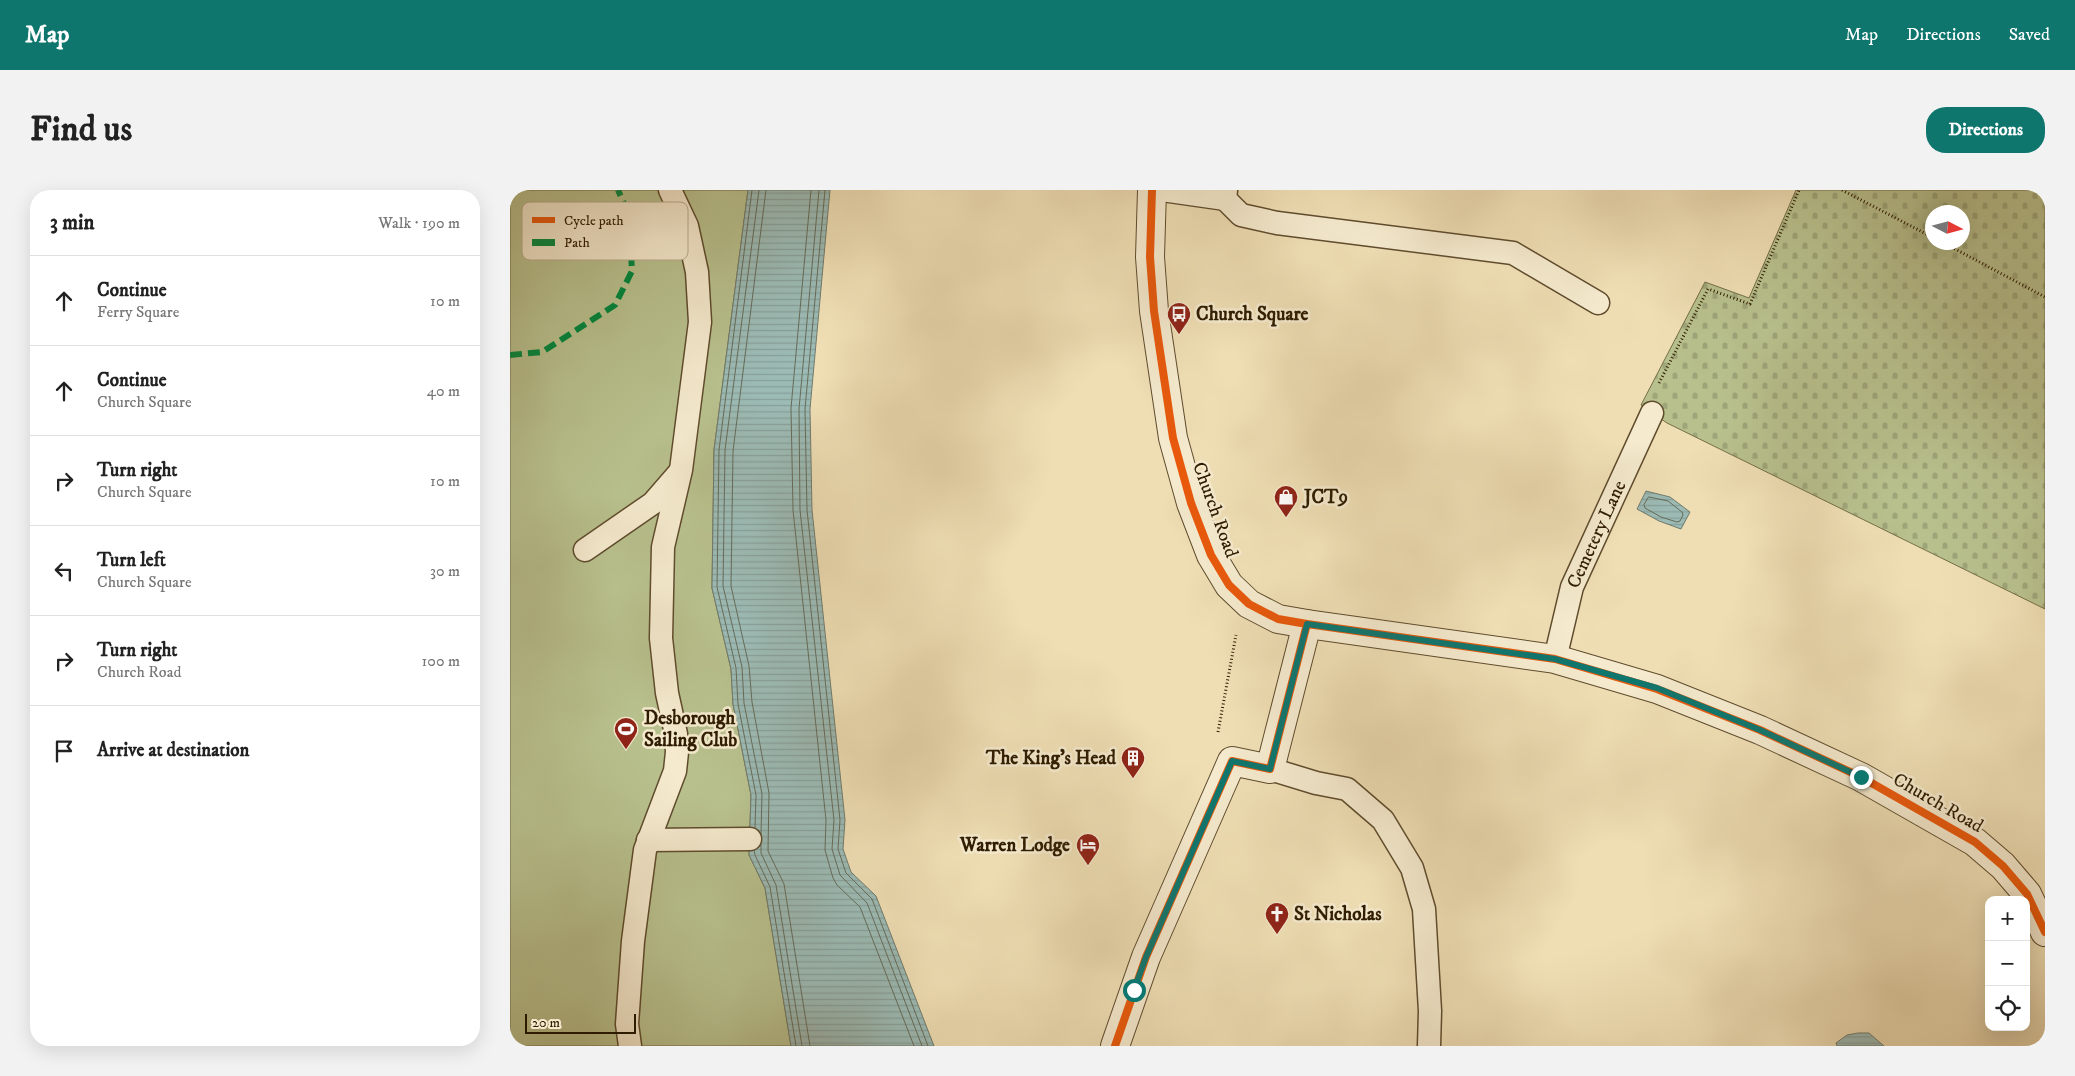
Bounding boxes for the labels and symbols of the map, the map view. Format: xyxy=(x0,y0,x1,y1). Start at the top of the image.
legend xyxy=(522,202,688,260)
north arrow xyxy=(1925,205,1970,250)
text: Cycle path xyxy=(564,212,624,230)
text: Path xyxy=(564,234,591,252)
bus stop icon: Church Square xyxy=(1166,301,1192,335)
place label: Church Square xyxy=(1196,303,1309,327)
street label: Church Road xyxy=(1187,459,1243,562)
street label: Cemetery Lane xyxy=(1561,477,1631,592)
shop icon: JCT9 xyxy=(1273,484,1299,518)
place label: JCT9 xyxy=(1302,486,1348,509)
place label: Desborough Sailing Club xyxy=(644,707,737,752)
sports icon: Desborough Sailing Club xyxy=(613,716,639,750)
building icon: The King's Head xyxy=(1120,745,1146,779)
place label: The King's Head xyxy=(985,747,1117,770)
route end xyxy=(1850,766,1873,789)
street label: Church Road xyxy=(1889,768,1988,838)
hotel icon: Warren Lodge xyxy=(1075,832,1101,866)
place label: Warren Lodge xyxy=(959,834,1070,857)
church icon: St Nicholas xyxy=(1264,901,1290,935)
place label: St Nicholas xyxy=(1294,903,1382,926)
route start xyxy=(1123,979,1146,1002)
scale bar xyxy=(525,1011,636,1034)

